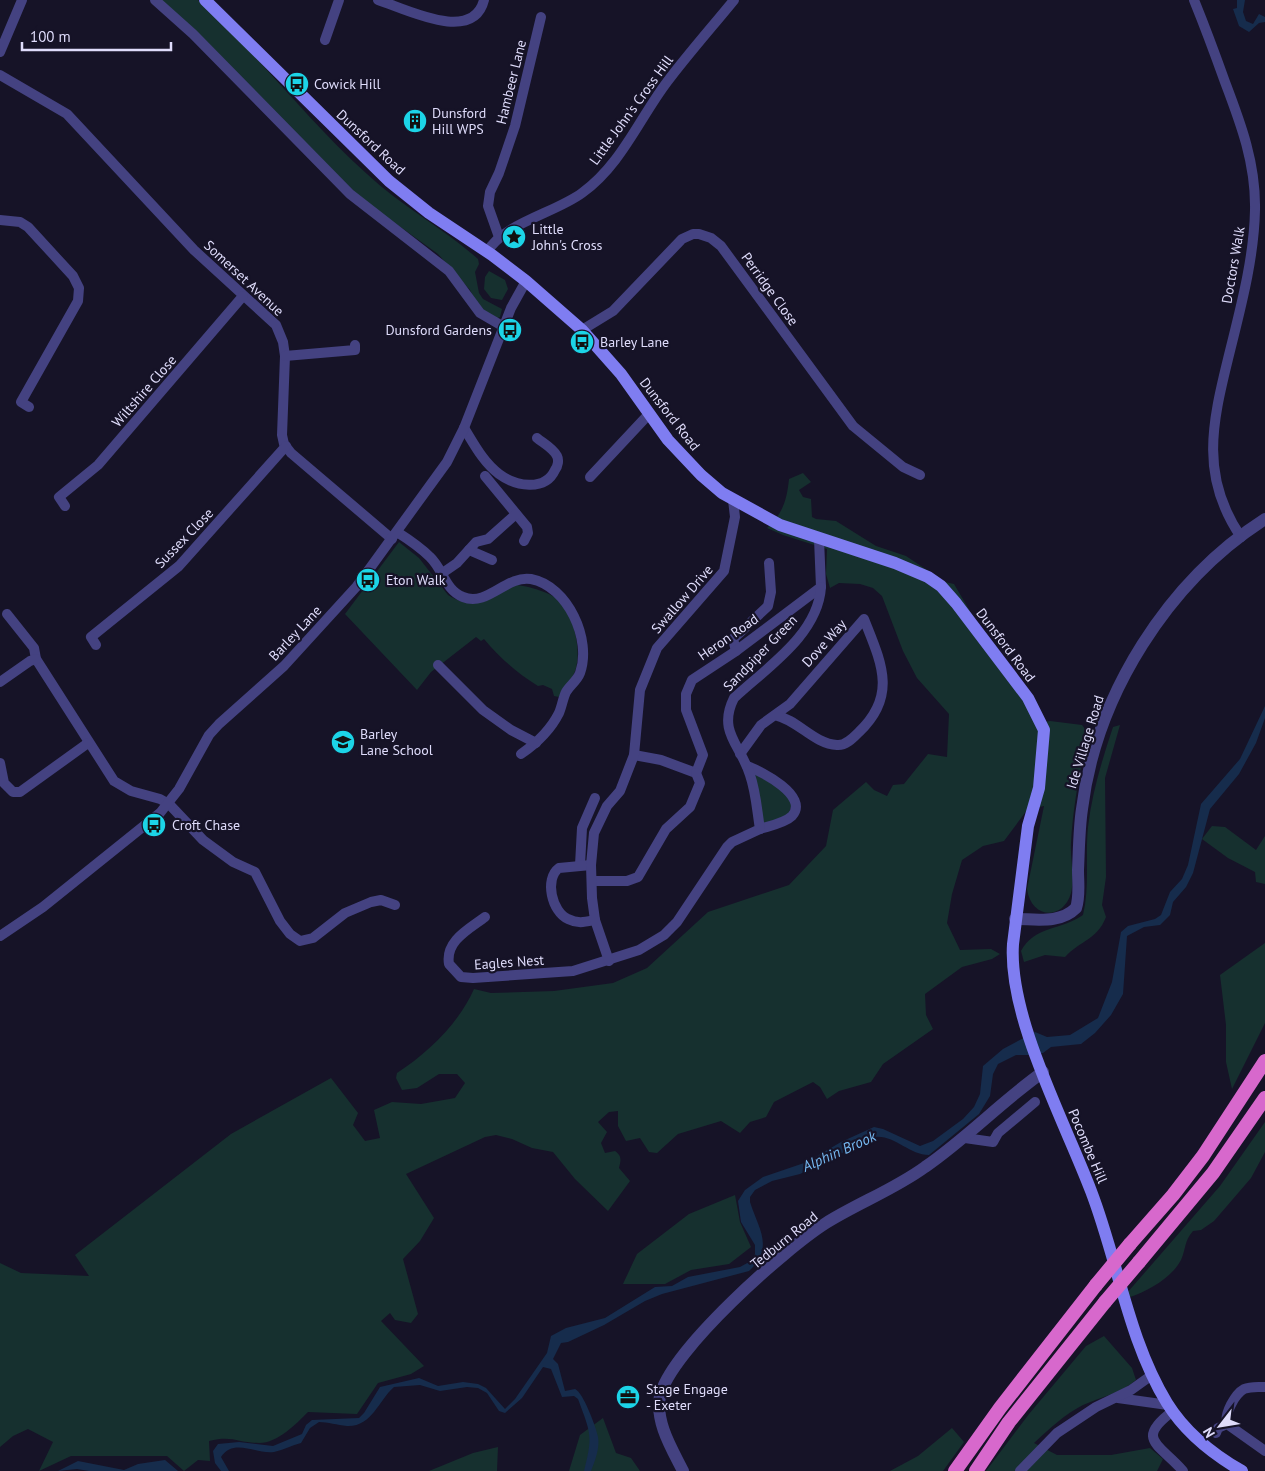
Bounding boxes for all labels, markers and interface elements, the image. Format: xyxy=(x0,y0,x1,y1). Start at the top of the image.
scale bar xyxy=(22,20,171,52)
text: 100 m xyxy=(30,27,71,46)
street label: Hambeer Lane xyxy=(492,38,530,126)
street label: Little John's Cross Hill xyxy=(585,52,677,168)
bus stop icon: Cowick Hill xyxy=(284,71,310,97)
place label: Cowick Hill xyxy=(314,75,381,93)
place label: Dunsford Hill WPS xyxy=(432,104,486,138)
street label: Dunsford Road xyxy=(333,105,409,179)
building icon: Dunsford Hill WPS xyxy=(402,108,428,134)
place label: Little John's Cross xyxy=(531,220,603,254)
place icon: Little John's Cross xyxy=(501,224,527,250)
street label: Doctors Walk xyxy=(1217,225,1249,305)
street label: Somerset Avenue xyxy=(200,236,288,320)
street label: Perridge Close xyxy=(737,249,803,329)
bus stop icon: Dunsford Gardens xyxy=(497,317,523,343)
place label: Dunsford Gardens xyxy=(385,321,492,339)
bus stop icon: Barley Lane xyxy=(569,329,595,355)
place label: Barley Lane xyxy=(600,333,669,351)
street label: Wiltshire Close xyxy=(108,351,180,431)
street label: Dunsford Road xyxy=(636,374,704,454)
street label: Sussex Close xyxy=(151,504,217,572)
street label: Swallow Drive xyxy=(647,561,717,637)
bus stop icon: Eton Walk xyxy=(355,567,381,593)
place label: Eton Walk xyxy=(386,571,446,589)
street label: Barley Lane xyxy=(265,602,325,664)
street label: Dunsford Road xyxy=(972,605,1040,685)
street label: Heron Road xyxy=(694,610,762,664)
street label: Sandpiper Green xyxy=(719,611,801,695)
street label: Dove Way xyxy=(798,615,850,671)
street label: Ide Village Road xyxy=(1062,693,1108,791)
place label: Barley Lane School xyxy=(360,725,433,759)
school or university icon: Barley Lane School xyxy=(330,729,356,755)
bus stop icon: Croft Chase xyxy=(141,812,167,838)
place label: Croft Chase xyxy=(172,816,240,834)
street label: Eagles Nest xyxy=(473,951,545,973)
street label: Pocombe Hill xyxy=(1064,1106,1112,1186)
water label: Alphin Brook xyxy=(798,1126,880,1176)
street label: Tedburn Road xyxy=(747,1207,821,1273)
place label: Stage Engage - Exeter xyxy=(646,1380,728,1414)
office icon: Stage Engage - Exeter xyxy=(615,1384,641,1410)
north arrow xyxy=(1195,1401,1245,1451)
text: N xyxy=(1199,1424,1219,1441)

